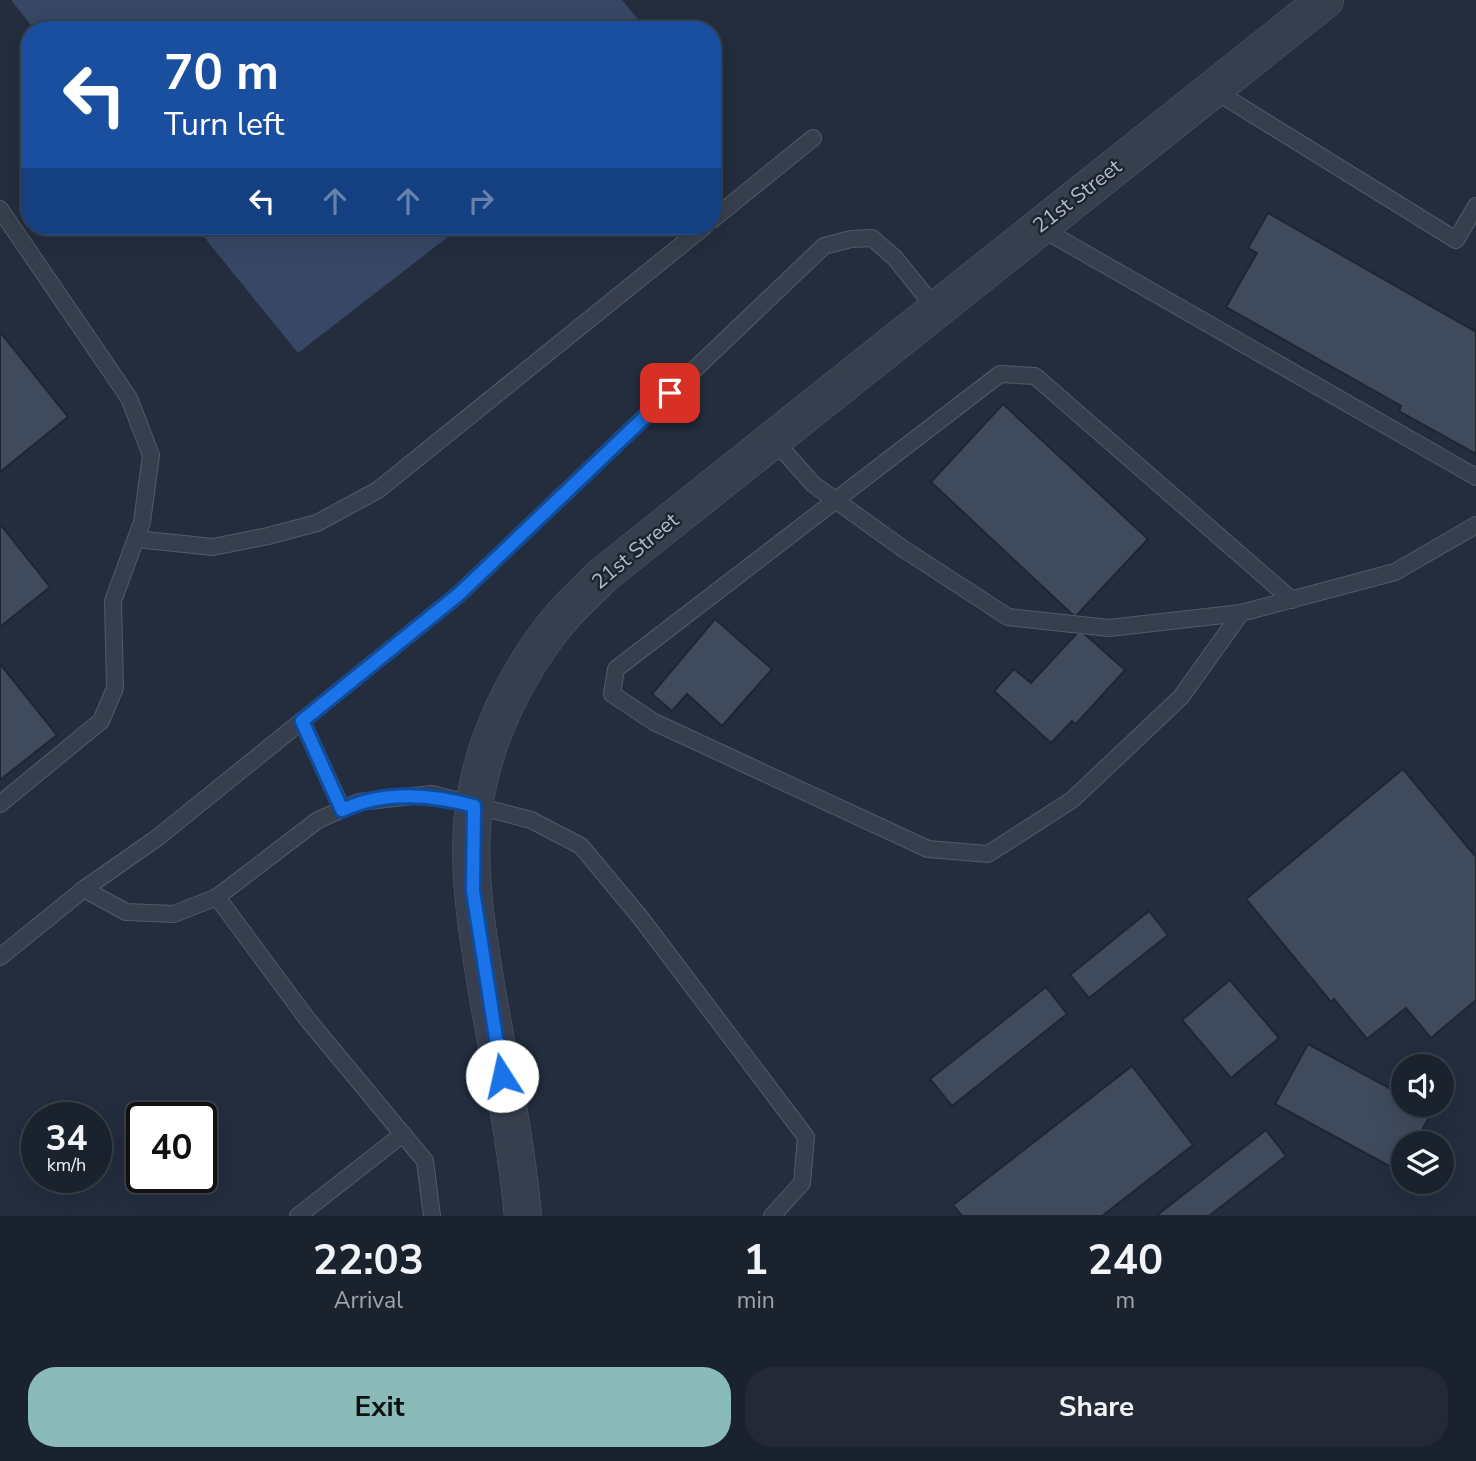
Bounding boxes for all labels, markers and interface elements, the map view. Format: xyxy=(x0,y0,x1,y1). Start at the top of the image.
text: 70 m xyxy=(164,39,279,106)
icon: left xyxy=(49,49,140,140)
text: Turn left xyxy=(164,103,284,146)
street label: 21st Street xyxy=(1027,152,1128,239)
icon: left xyxy=(243,182,281,220)
icon: ahead xyxy=(316,182,354,220)
icon: ahead xyxy=(389,182,427,220)
icon: right xyxy=(462,182,500,220)
pin xyxy=(640,363,700,423)
icon: arrive xyxy=(651,374,689,412)
street label: 21st Street xyxy=(586,506,685,596)
position arrow xyxy=(465,1039,539,1113)
map controls xyxy=(1391,1054,1454,1194)
button: sound xyxy=(1391,1054,1454,1117)
speed limit sign: 40 xyxy=(126,1102,217,1193)
text: 34 xyxy=(45,1115,88,1162)
button: layers xyxy=(1391,1131,1454,1194)
text: km/h xyxy=(47,1153,86,1177)
text: 22:03 xyxy=(313,1232,424,1289)
text: 1 xyxy=(743,1232,768,1289)
text: 240 xyxy=(1088,1232,1163,1289)
text: Arrival xyxy=(334,1285,403,1316)
text: min xyxy=(737,1285,775,1316)
text: m xyxy=(1116,1285,1135,1316)
button: Exit xyxy=(28,1367,731,1447)
button: Share xyxy=(745,1367,1448,1447)

